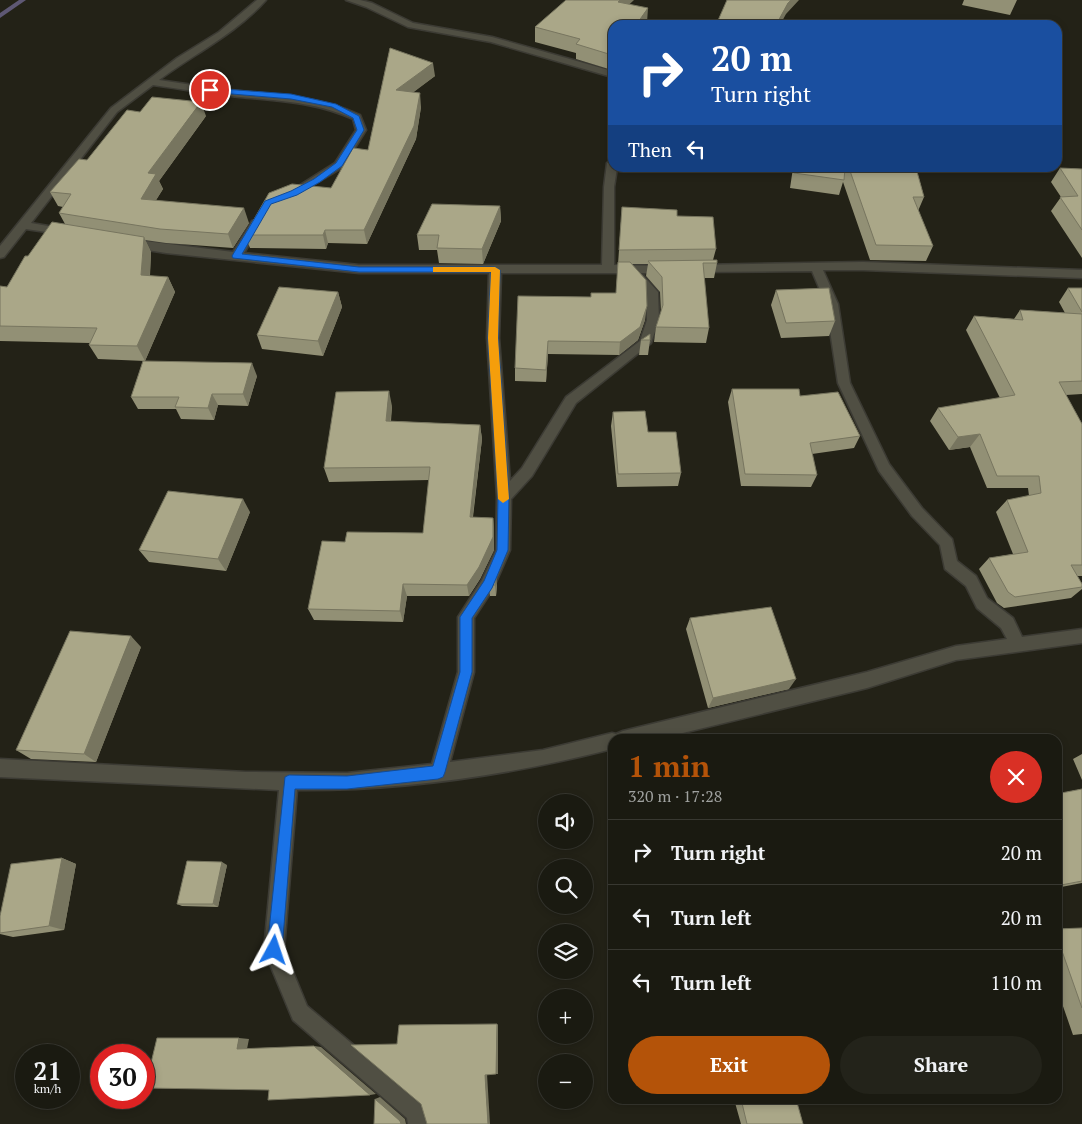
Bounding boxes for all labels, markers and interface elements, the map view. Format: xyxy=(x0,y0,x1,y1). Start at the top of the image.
text: 20 m xyxy=(711,35,792,81)
icon: right xyxy=(628,40,693,105)
pin xyxy=(189,69,231,111)
icon: arrive xyxy=(196,76,224,104)
text: Turn right xyxy=(711,79,811,108)
icon: left xyxy=(682,135,710,163)
text: Then xyxy=(628,137,672,162)
text: 1 min xyxy=(628,746,710,786)
button: close xyxy=(990,751,1042,803)
text: 320 m · 17:28 xyxy=(628,785,722,807)
map controls xyxy=(538,794,593,1109)
button: sound xyxy=(538,794,593,849)
icon: right xyxy=(628,838,656,866)
text: Turn right xyxy=(671,840,765,865)
text: 20 m xyxy=(1001,840,1042,865)
button: search xyxy=(538,859,593,914)
icon: left xyxy=(628,903,656,931)
text: Turn left xyxy=(671,905,752,930)
text: 20 m xyxy=(1001,905,1042,930)
position arrow xyxy=(247,923,299,975)
button: layers xyxy=(538,924,593,979)
icon: left xyxy=(628,968,656,996)
text: Turn left xyxy=(671,970,752,995)
text: 110 m xyxy=(991,970,1042,995)
button: + xyxy=(538,989,593,1044)
button: Exit xyxy=(628,1036,830,1094)
button: Share xyxy=(840,1036,1042,1094)
speed limit sign: 30 xyxy=(90,1044,155,1109)
text: 21 xyxy=(33,1054,62,1087)
button: − xyxy=(538,1054,593,1109)
text: km/h xyxy=(34,1081,61,1096)

